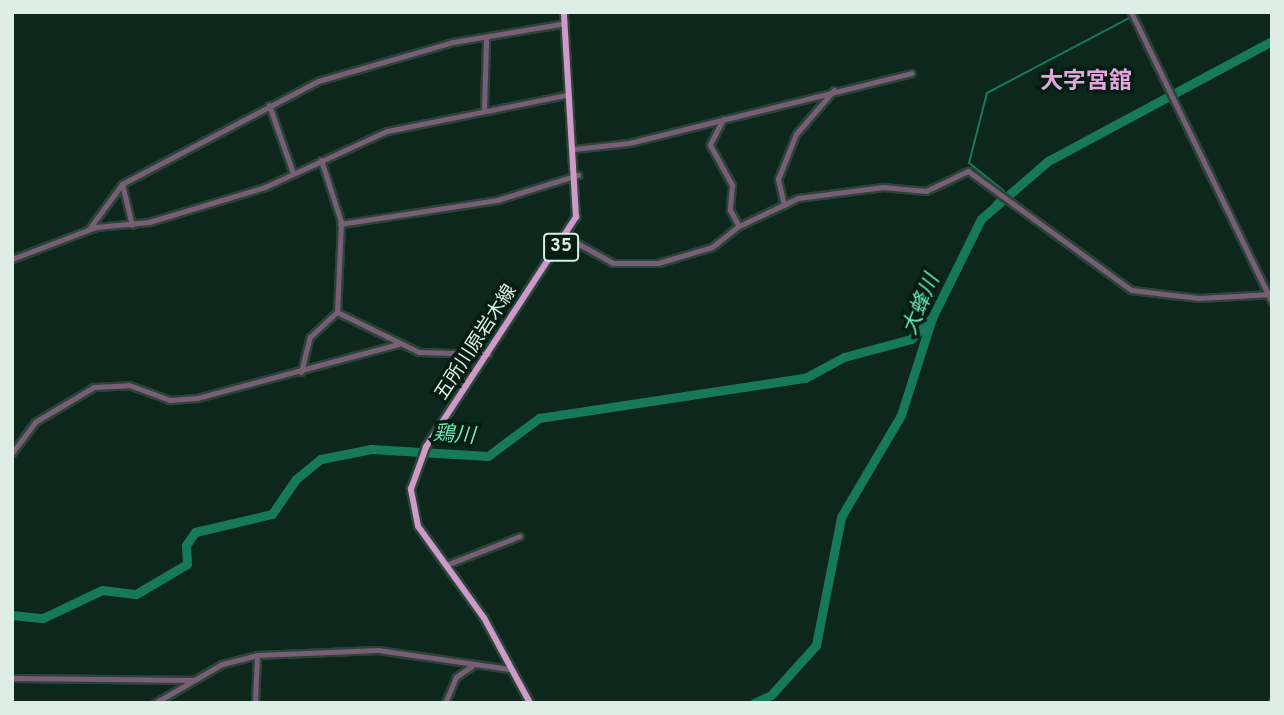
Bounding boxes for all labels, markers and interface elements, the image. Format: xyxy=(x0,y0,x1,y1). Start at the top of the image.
district label: 大字宮舘 xyxy=(1040,69,1132,97)
road number: 35 xyxy=(542,232,580,262)
water label: 大蜂川 xyxy=(898,271,946,339)
street label: 五所川原岩木線 xyxy=(431,281,523,405)
water label: 鶏川 xyxy=(432,422,476,450)

